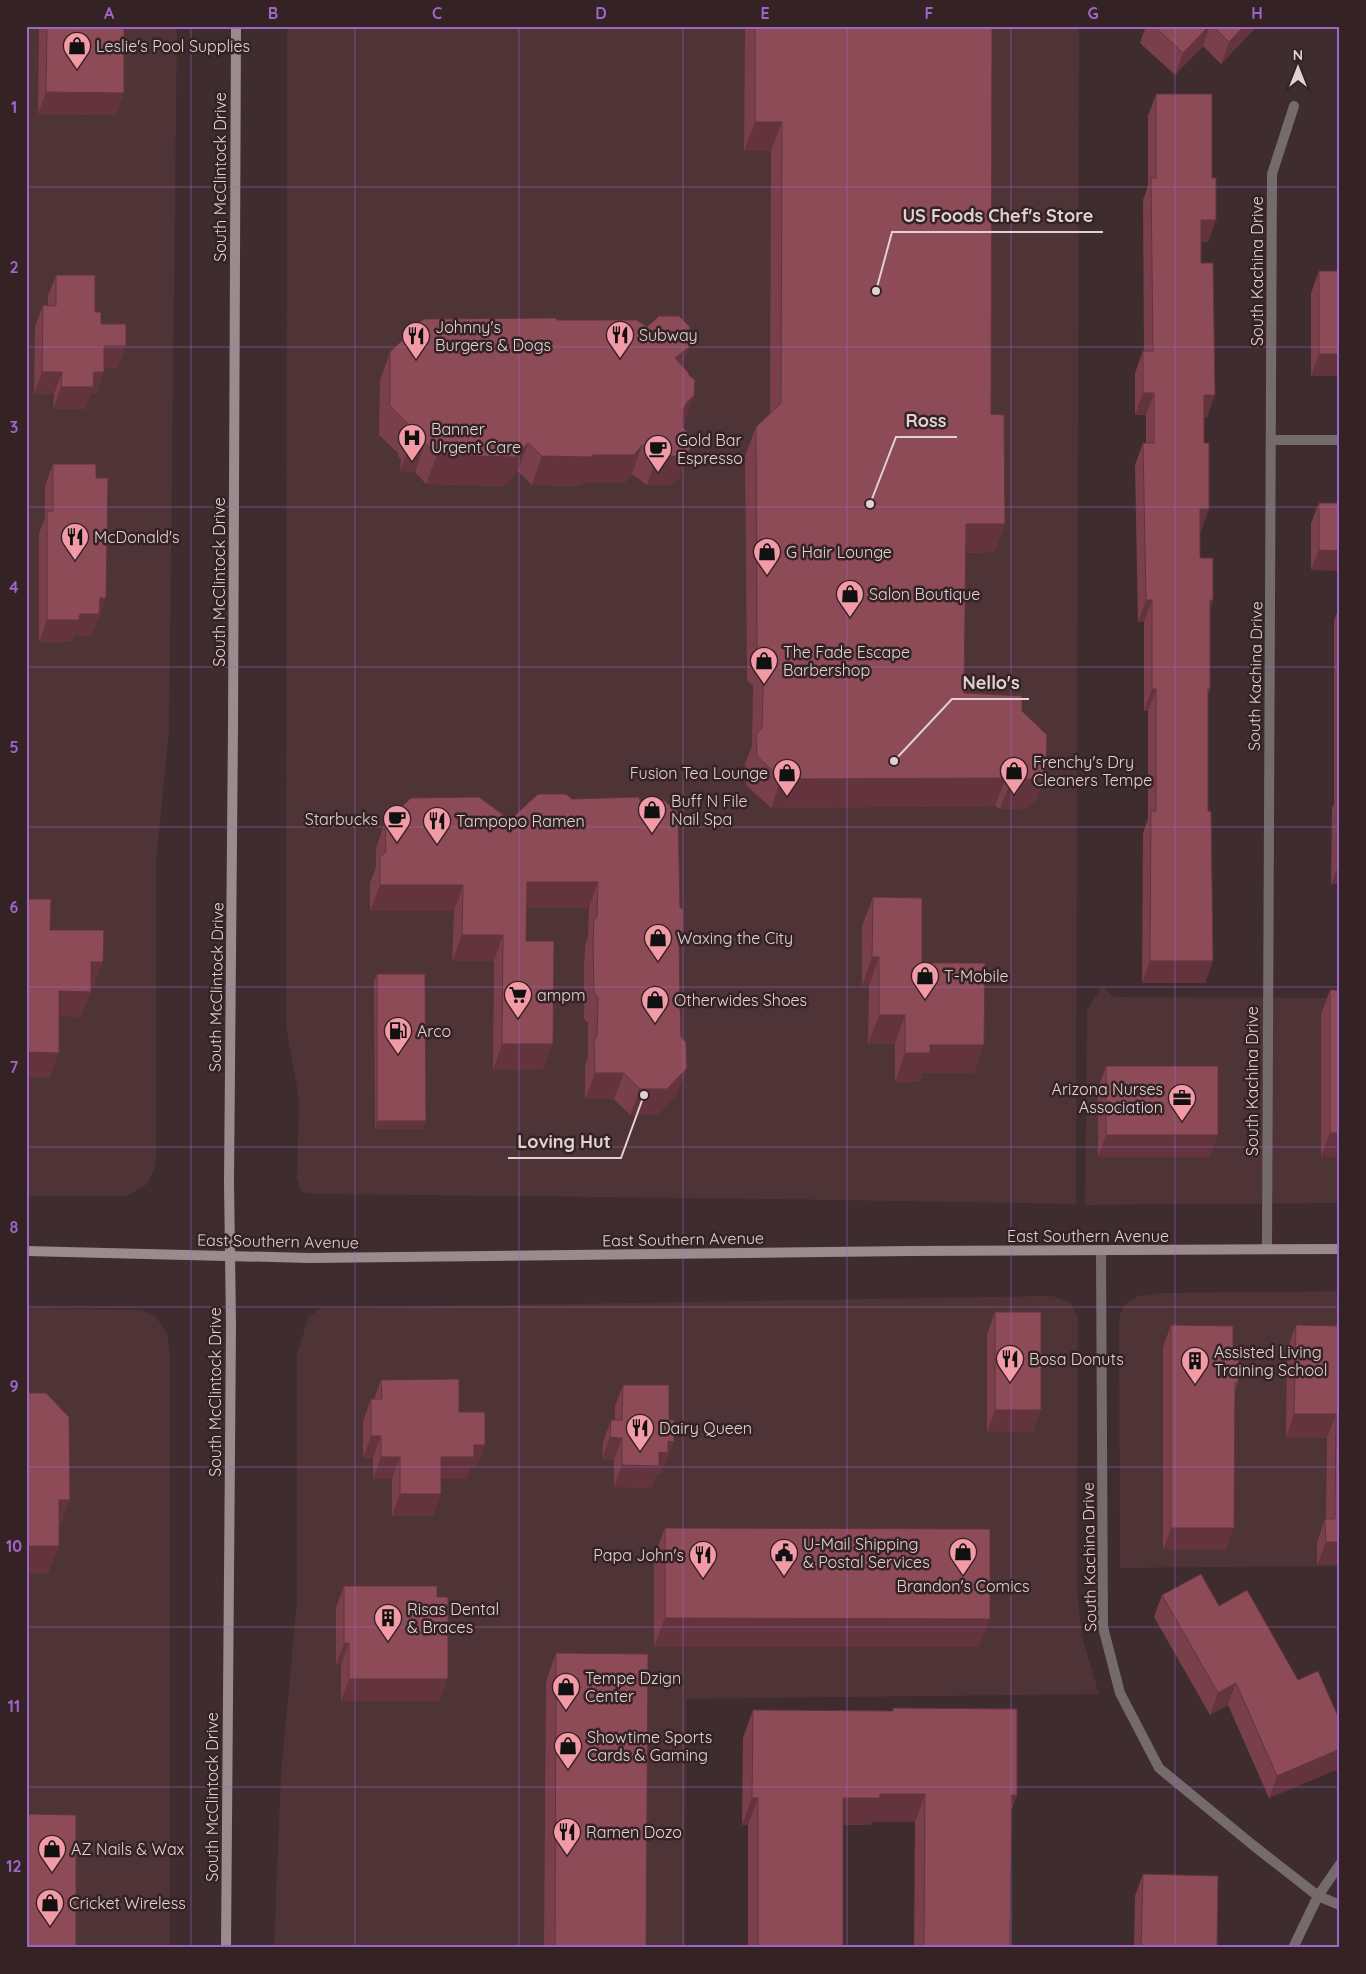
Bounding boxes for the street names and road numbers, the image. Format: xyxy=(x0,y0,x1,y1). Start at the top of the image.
street label: South McClintock Drive xyxy=(210,92,230,262)
street label: South Kachina Drive xyxy=(1247,196,1267,346)
street label: South McClintock Drive xyxy=(209,497,229,667)
street label: South Kachina Drive xyxy=(1244,601,1266,751)
street label: South McClintock Drive xyxy=(205,902,227,1072)
street label: South Kachina Drive xyxy=(1242,1006,1262,1156)
street label: East Southern Avenue xyxy=(1007,1226,1169,1246)
street label: East Southern Avenue xyxy=(602,1228,764,1250)
street label: East Southern Avenue xyxy=(197,1230,359,1252)
street label: South McClintock Drive xyxy=(205,1307,225,1477)
street label: South Kachina Drive xyxy=(1078,1482,1100,1632)
street label: South McClintock Drive xyxy=(202,1712,222,1882)

